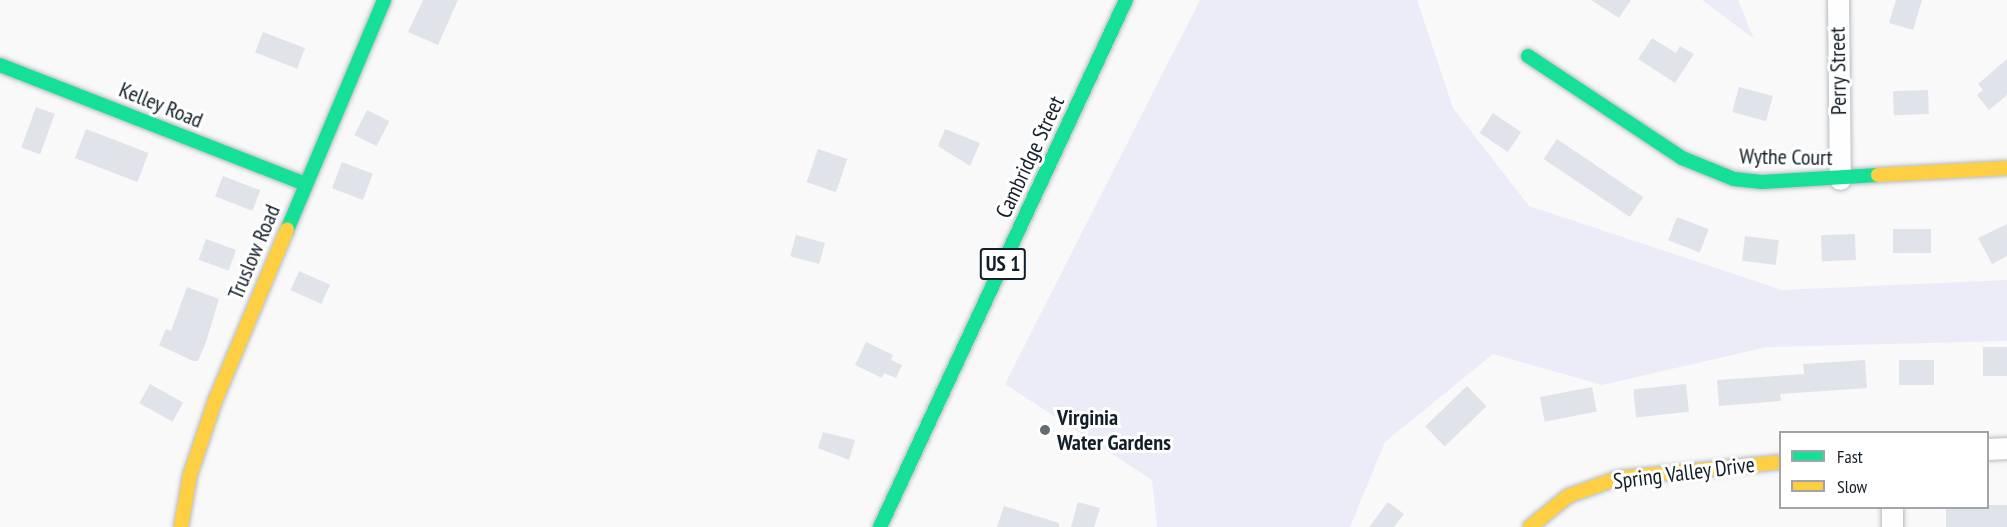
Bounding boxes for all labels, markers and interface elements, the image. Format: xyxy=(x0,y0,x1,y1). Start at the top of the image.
street label: Perry Street xyxy=(1824,26,1852,116)
street label: Kelley Road xyxy=(115,76,207,134)
street label: Cambridge Street xyxy=(990,92,1070,222)
street label: Wythe Court xyxy=(1739,143,1833,171)
street label: Truslow Road xyxy=(222,201,286,303)
road number: US 1 xyxy=(979,246,1027,282)
place label: Virginia Water Gardens xyxy=(1057,404,1171,456)
marker: Virginia Water Gardens xyxy=(1038,423,1052,437)
legend xyxy=(1779,431,1989,509)
text: Fast xyxy=(1837,445,1863,468)
street label: Spring Valley Drive xyxy=(1611,451,1757,495)
text: Slow xyxy=(1837,475,1867,498)

